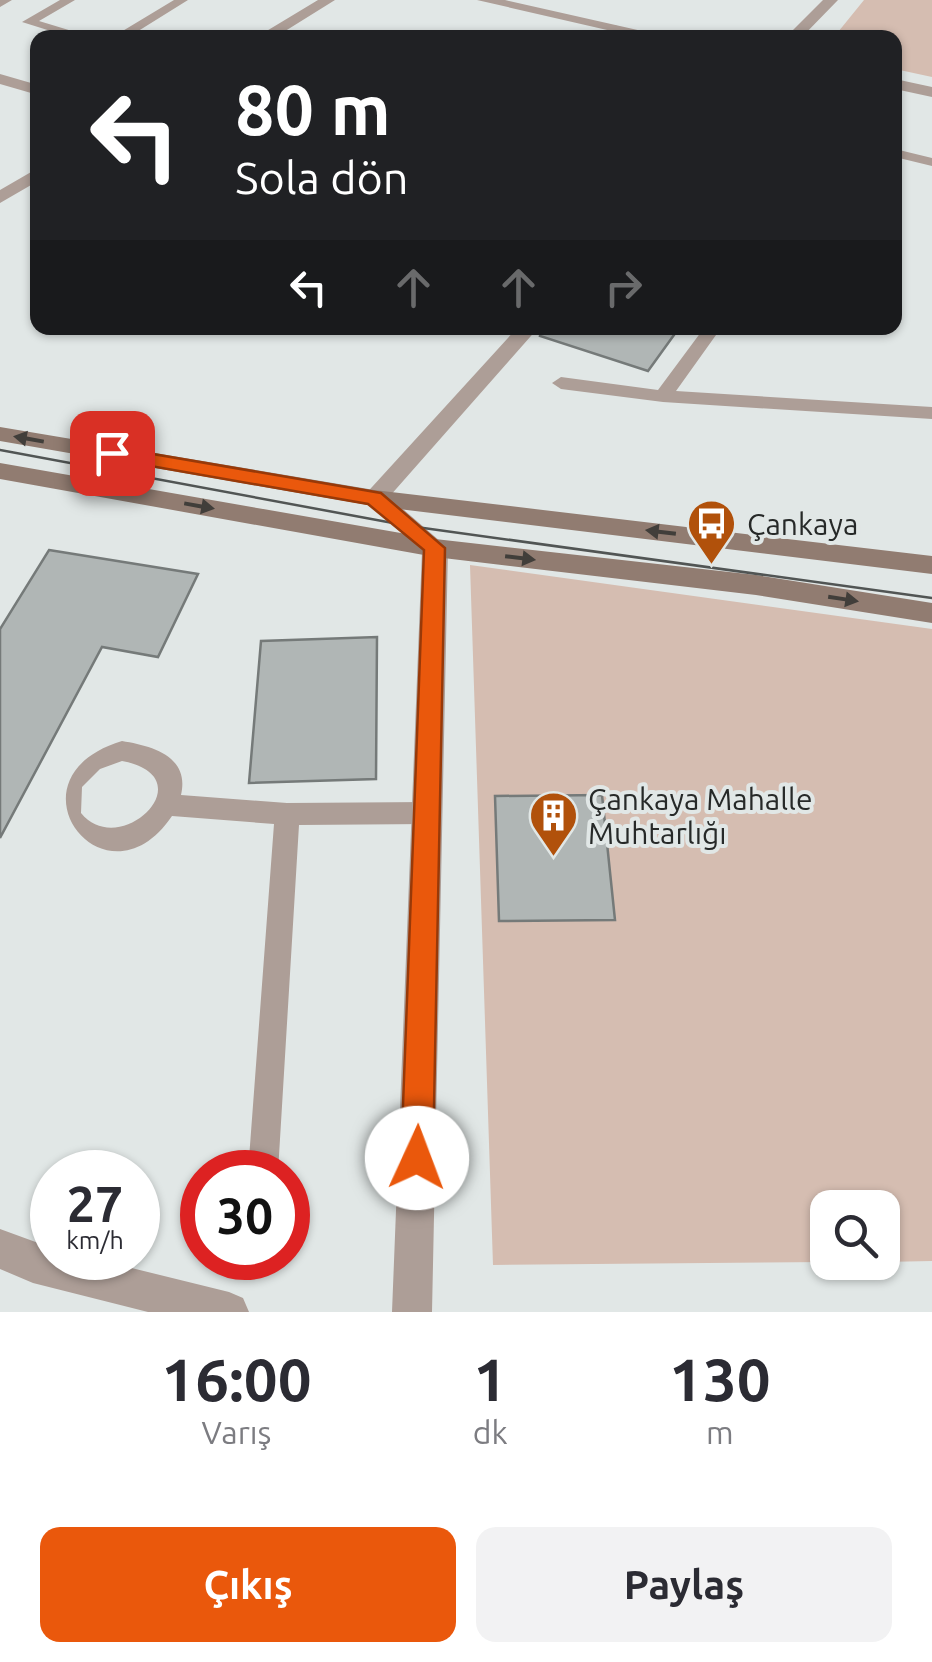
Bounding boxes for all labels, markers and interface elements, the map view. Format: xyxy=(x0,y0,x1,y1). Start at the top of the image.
icon: left xyxy=(70,70,200,200)
text: 80 m xyxy=(235,70,391,148)
text: Sola dön xyxy=(235,152,409,203)
icon: left xyxy=(281,260,336,315)
icon: ahead xyxy=(386,260,441,315)
icon: ahead xyxy=(491,260,546,315)
icon: right xyxy=(596,260,651,315)
pin xyxy=(70,411,155,496)
icon: arrive xyxy=(85,426,140,481)
one-way arrow xyxy=(12,431,44,446)
bus stop icon: Çankaya xyxy=(686,498,738,566)
one-way arrow xyxy=(184,499,216,514)
place label: Çankaya xyxy=(747,507,858,541)
one-way arrow xyxy=(645,524,677,540)
one-way arrow xyxy=(505,550,537,566)
one-way arrow xyxy=(827,591,859,607)
place label: Çankaya Mahalle Muhtarlığı xyxy=(588,782,813,850)
building icon: Çankaya Mahalle Muhtarlığı xyxy=(527,790,579,858)
position arrow xyxy=(365,1106,469,1210)
speed limit sign: 30 xyxy=(180,1150,310,1280)
text: 27 xyxy=(67,1175,123,1231)
map controls xyxy=(810,1190,900,1280)
button: search xyxy=(810,1190,900,1280)
text: km/h xyxy=(66,1226,124,1254)
text: 16:00 xyxy=(161,1345,311,1412)
text: 1 xyxy=(473,1345,507,1412)
text: 130 xyxy=(669,1345,771,1412)
text: Varış xyxy=(201,1414,271,1450)
text: dk xyxy=(473,1414,508,1450)
text: m xyxy=(706,1414,734,1450)
button: Çıkış xyxy=(40,1527,456,1642)
button: Paylaş xyxy=(476,1527,892,1642)

